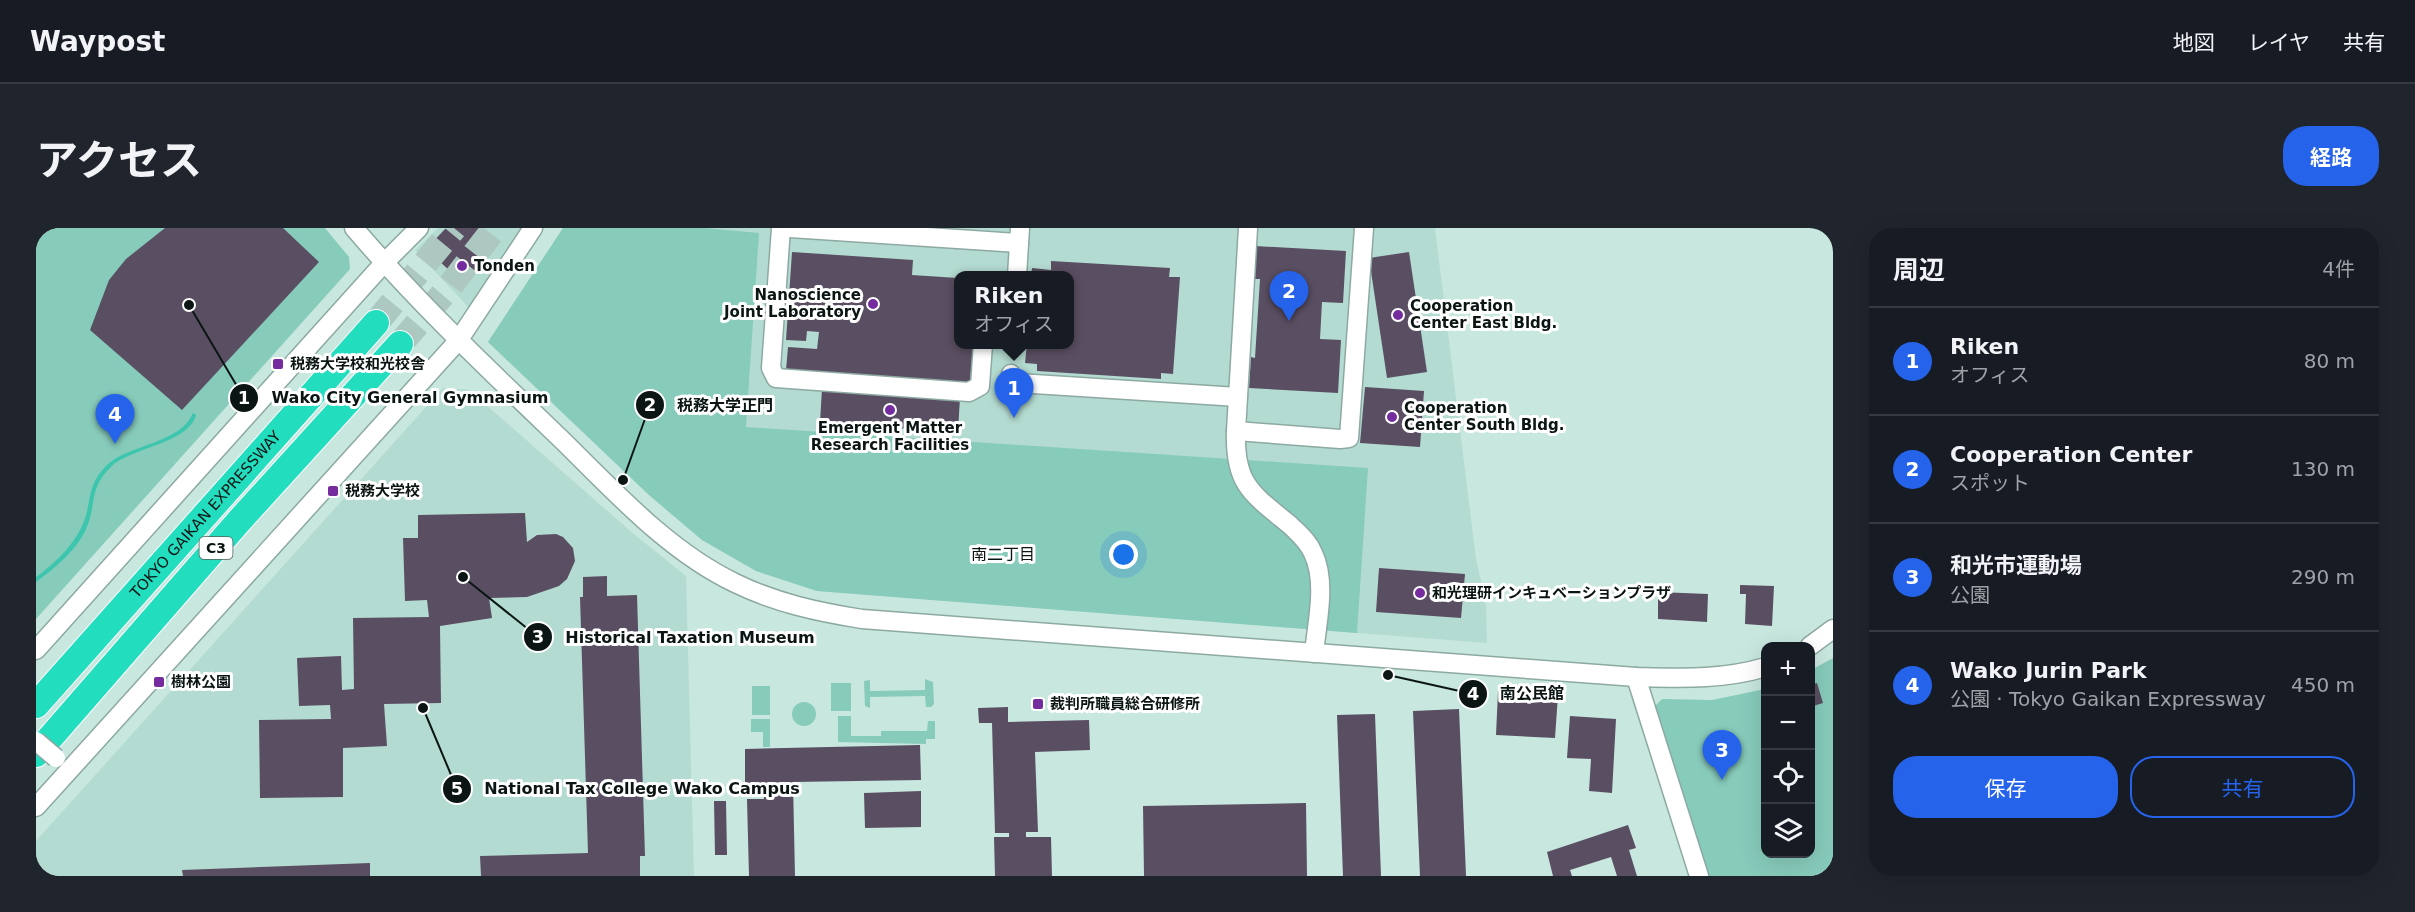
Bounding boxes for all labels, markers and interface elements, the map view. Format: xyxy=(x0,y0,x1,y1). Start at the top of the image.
text: Waypost xyxy=(30,25,166,58)
text: 地図 xyxy=(2173,31,2215,55)
text: レイヤ xyxy=(2248,31,2310,55)
text: 共有 xyxy=(2343,31,2385,55)
button: 経路 xyxy=(2283,126,2379,186)
text: アクセス xyxy=(36,136,202,185)
text: 周辺 xyxy=(1893,255,1945,285)
place label: Tonden xyxy=(474,257,535,275)
text: 4件 xyxy=(2322,257,2355,281)
marker: Tonden xyxy=(455,259,469,273)
popup xyxy=(954,271,1074,349)
pin: 2 xyxy=(1270,272,1308,321)
text: Riken xyxy=(974,283,1043,308)
place label: Nanoscience Joint Laboratory xyxy=(723,286,861,321)
marker: Nanoscience Joint Laboratory xyxy=(866,297,880,311)
place label: Cooperation Center East Bldg. xyxy=(1410,297,1557,332)
marker: Cooperation Center East Bldg. xyxy=(1391,308,1405,322)
text: オフィス xyxy=(974,312,1054,336)
text: Riken xyxy=(1950,334,2019,359)
text: 1 xyxy=(1906,349,1919,373)
text: 80 m xyxy=(2304,349,2355,373)
place label: 税務大学校和光校舎 xyxy=(290,355,426,373)
marker: 税務大学校和光校舎 xyxy=(271,357,285,371)
text: オフィス xyxy=(1950,363,2030,387)
pin: 1 xyxy=(994,368,1034,418)
callout: Wako City General Gymnasium xyxy=(229,381,560,415)
text: 1 xyxy=(238,387,250,408)
text: Wako City General Gymnasium xyxy=(272,388,548,407)
callout: 税務大学正門 xyxy=(635,388,785,422)
pin: 4 xyxy=(96,394,134,444)
text: 2 xyxy=(644,394,656,415)
text: 税務大学正門 xyxy=(677,396,773,415)
place label: Cooperation Center South Bldg. xyxy=(1404,399,1564,434)
marker: Emergent Matter Research Facilities xyxy=(883,403,897,417)
marker: Cooperation Center South Bldg. xyxy=(1385,410,1399,424)
place label: Emergent Matter Research Facilities xyxy=(811,419,969,454)
street label: TOKYO GAIKAN EXPRESSWAY xyxy=(126,427,285,602)
text: Cooperation Center xyxy=(1950,442,2192,467)
text: 2 xyxy=(1906,457,1919,481)
text: 130 m xyxy=(2291,457,2355,481)
text: スポット xyxy=(1950,471,2030,495)
place label: 税務大学校 xyxy=(345,482,420,500)
marker: 税務大学校 xyxy=(326,484,340,498)
road number: C3 xyxy=(200,537,232,559)
your location xyxy=(1109,540,1138,569)
district label: 南二丁目 xyxy=(971,545,1035,564)
text: 和光市運動場 xyxy=(1950,553,2082,578)
text: 3 xyxy=(1906,565,1919,589)
text: 290 m xyxy=(2291,565,2355,589)
text: 公園 xyxy=(1950,583,1990,607)
place label: 和光理研インキュベーションプラザ xyxy=(1432,584,1671,602)
marker: 和光理研インキュベーションプラザ xyxy=(1413,586,1427,600)
callout: Historical Taxation Museum xyxy=(523,620,827,654)
text: 3 xyxy=(532,626,544,647)
text: Historical Taxation Museum xyxy=(565,628,815,647)
map controls xyxy=(1761,642,1815,858)
button: + xyxy=(1761,642,1815,696)
text: Wako Jurin Park xyxy=(1950,658,2147,683)
place label: 樹林公園 xyxy=(171,673,231,691)
text: 4 xyxy=(1906,673,1919,697)
text: 450 m xyxy=(2291,673,2355,697)
marker: 樹林公園 xyxy=(152,675,166,689)
callout: 南公民館 xyxy=(1458,677,1576,711)
text: 4 xyxy=(1467,683,1479,704)
text: 南公民館 xyxy=(1500,684,1564,703)
text: 公園 · Tokyo Gaikan Expressway xyxy=(1950,687,2266,711)
place label: 裁判所職員総合研修所 xyxy=(1050,695,1200,713)
button: − xyxy=(1761,696,1815,750)
marker: 裁判所職員総合研修所 xyxy=(1031,697,1045,711)
pin: 3 xyxy=(1702,730,1742,780)
button: locate xyxy=(1761,750,1815,804)
button: 保存 xyxy=(1893,756,2118,818)
button: 共有 xyxy=(2130,756,2355,818)
callout: National Tax College Wako Campus xyxy=(442,772,812,806)
text: 5 xyxy=(451,778,463,799)
text: National Tax College Wako Campus xyxy=(484,779,800,798)
button: layers xyxy=(1761,804,1815,858)

